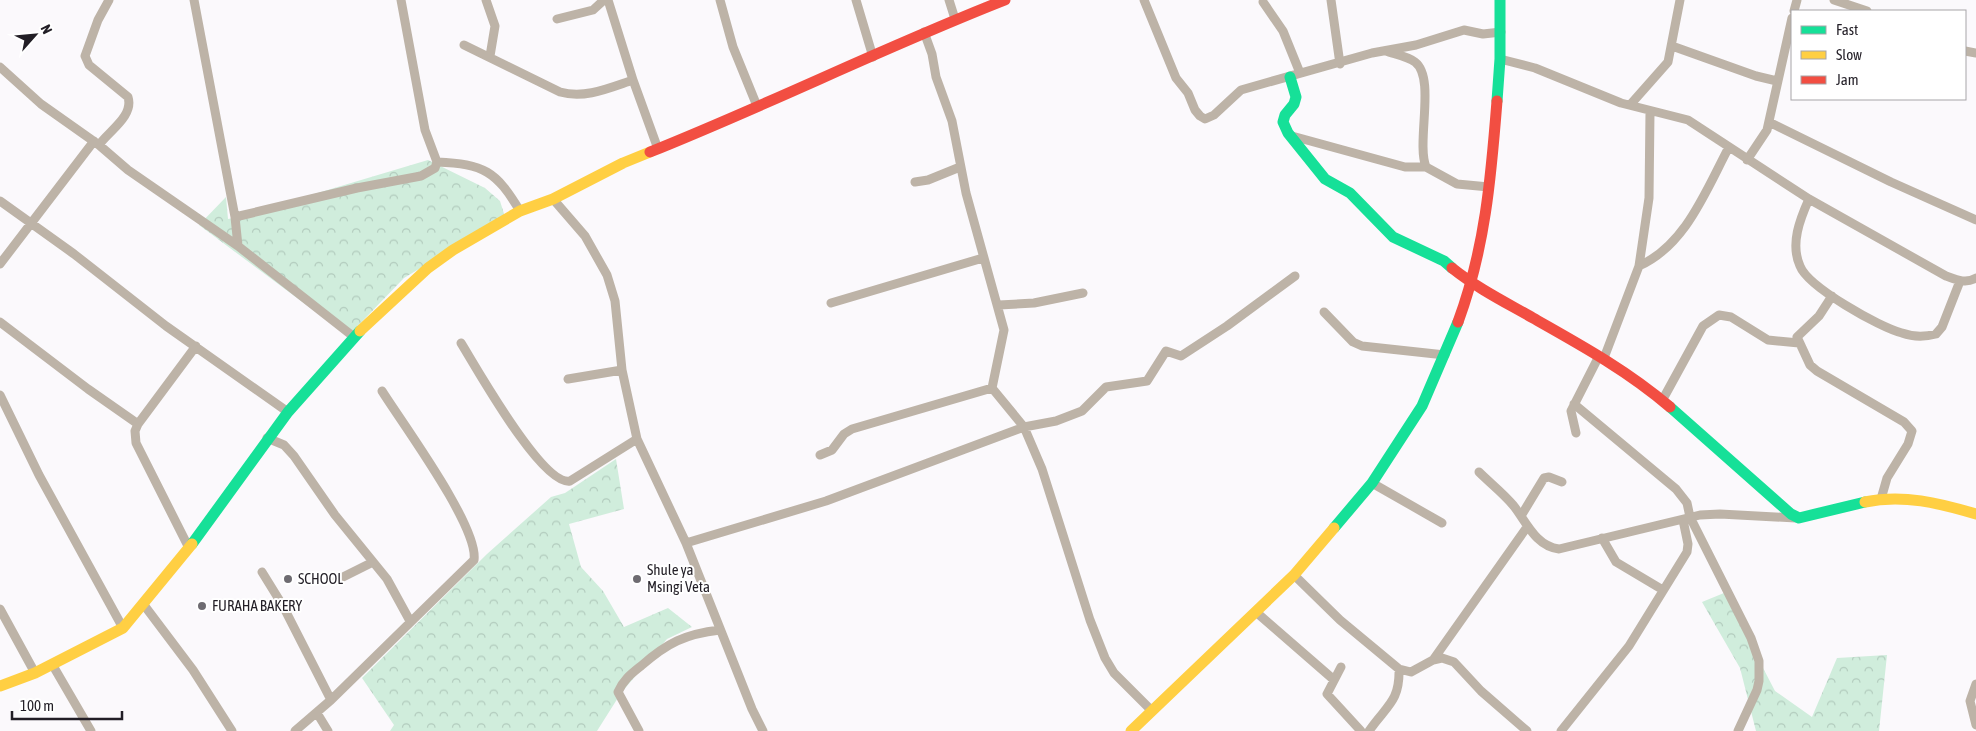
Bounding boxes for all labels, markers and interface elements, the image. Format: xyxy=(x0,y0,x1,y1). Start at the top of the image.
north arrow xyxy=(10,10,60,60)
legend xyxy=(1791,10,1966,100)
text: Fast xyxy=(1836,21,1858,38)
text: N xyxy=(38,22,56,36)
text: Slow xyxy=(1836,46,1862,63)
text: Jam xyxy=(1836,71,1859,88)
place label: Shule ya Msingi Veta xyxy=(647,561,710,595)
place label: SCHOOL xyxy=(298,570,343,587)
marker: SCHOOL xyxy=(282,573,294,585)
marker: Shule ya Msingi Veta xyxy=(631,573,643,585)
place label: FURAHA BAKERY xyxy=(212,597,302,614)
marker: FURAHA BAKERY xyxy=(196,600,208,612)
scale bar xyxy=(12,688,122,720)
text: 100 m xyxy=(20,697,54,714)

